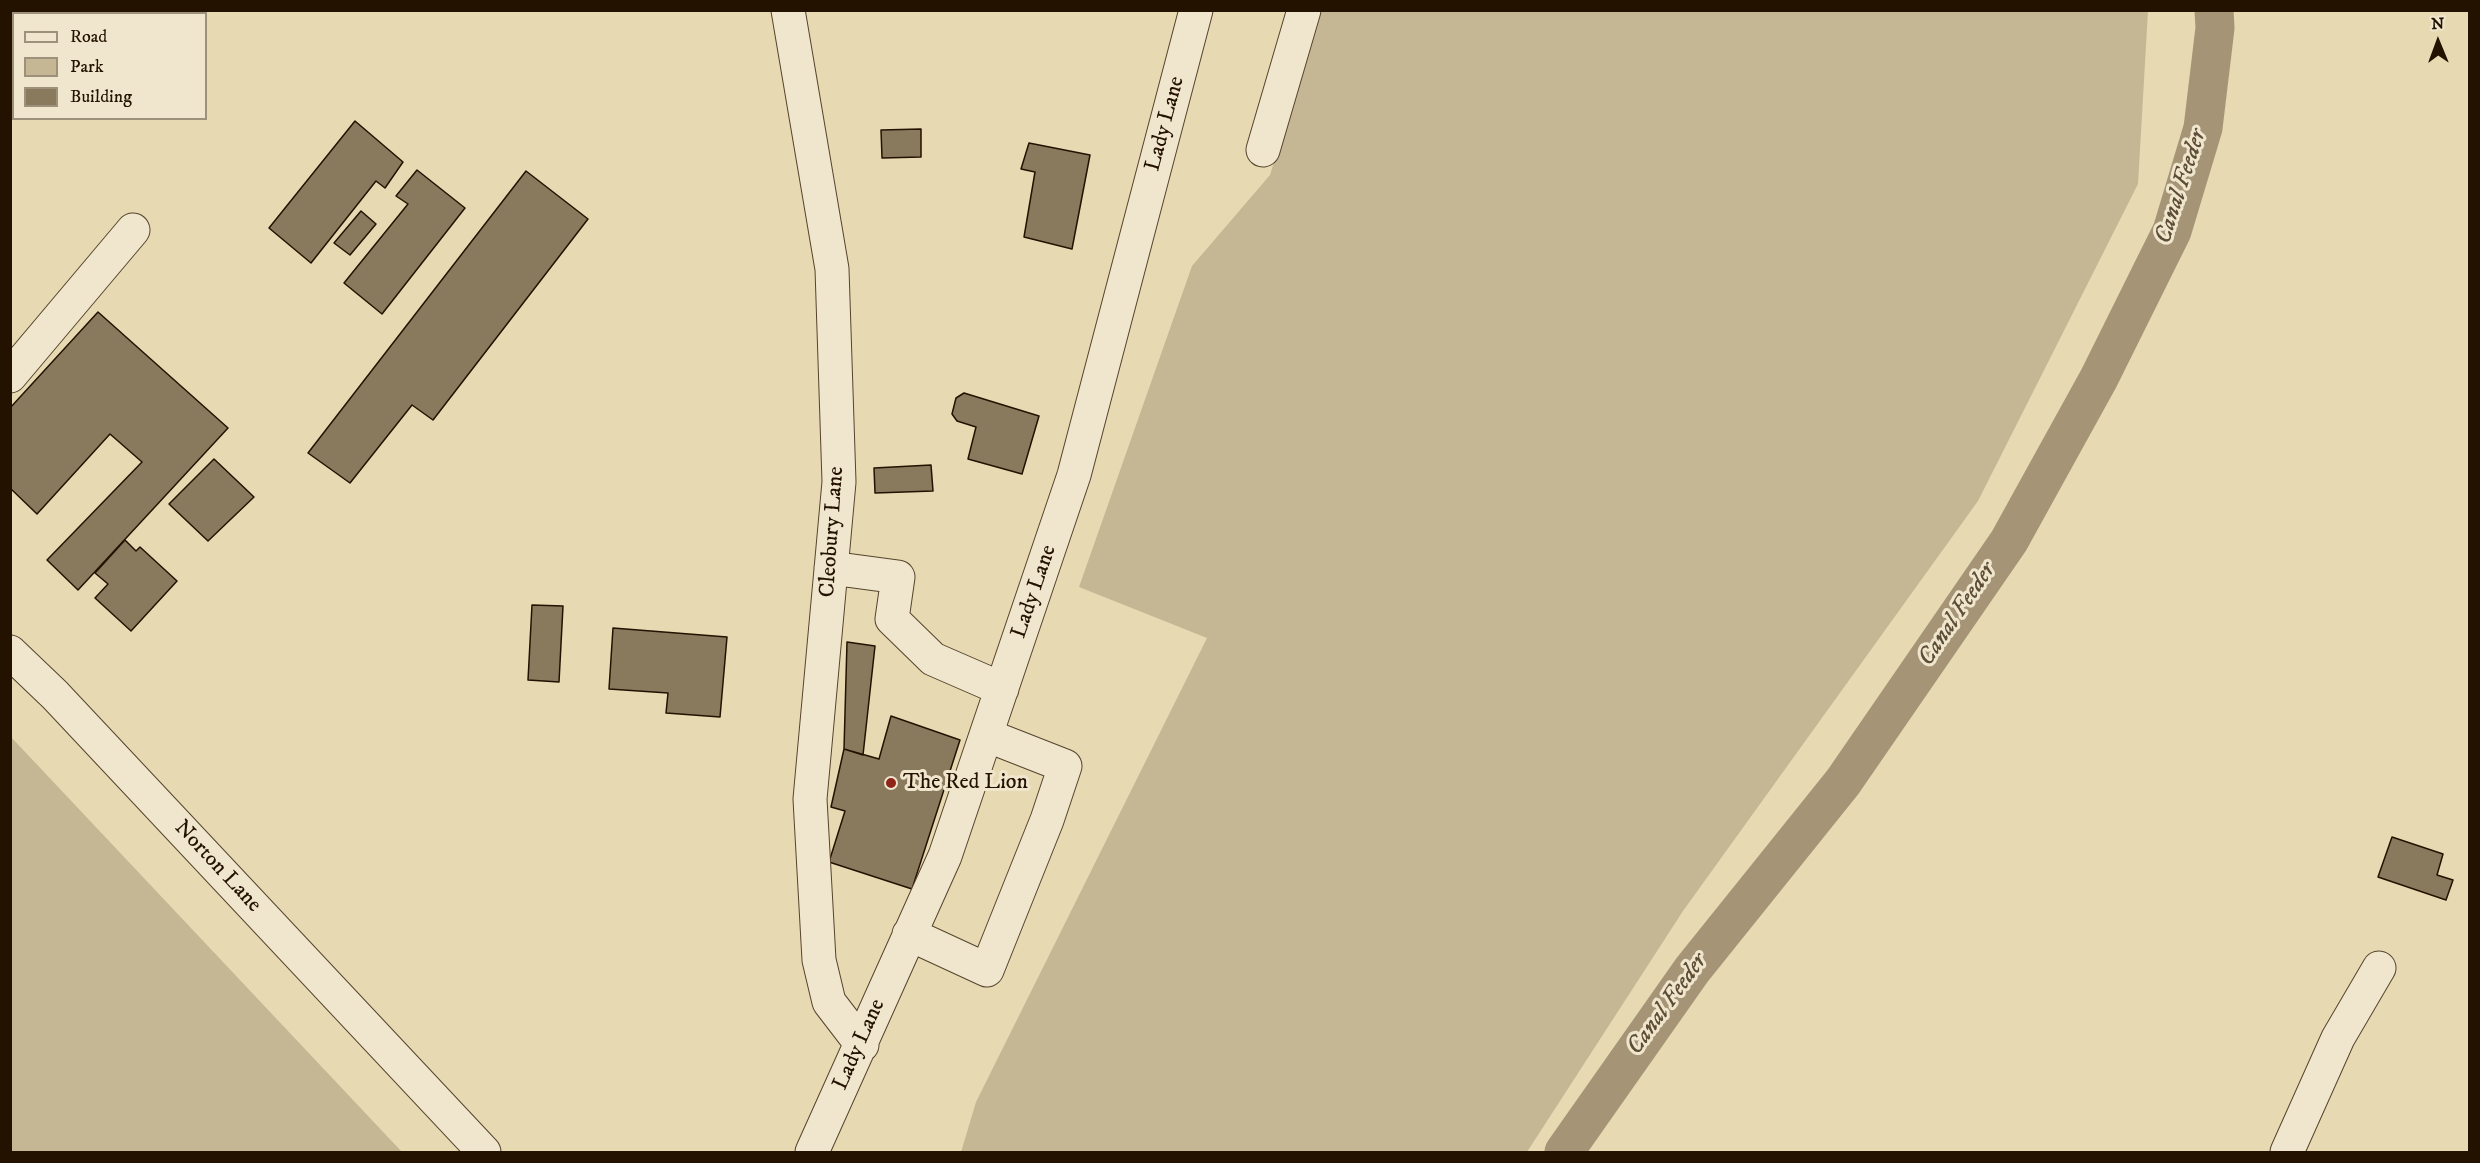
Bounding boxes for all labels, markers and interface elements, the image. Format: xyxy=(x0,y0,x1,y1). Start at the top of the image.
legend xyxy=(12,12,207,120)
north arrow xyxy=(2408,12,2468,72)
text: N xyxy=(2431,14,2444,34)
text: Road xyxy=(70,26,107,48)
text: Park xyxy=(70,56,104,78)
street label: Lady Lane xyxy=(1141,74,1191,174)
text: Building xyxy=(70,86,132,108)
water label: Canal Feeder xyxy=(2150,126,2214,248)
street label: Cleobury Lane xyxy=(815,466,851,598)
street label: Lady Lane xyxy=(1007,542,1063,642)
water label: Canal Feeder xyxy=(1913,558,2003,672)
place label: The Red Lion xyxy=(903,770,1028,796)
marker: The Red Lion xyxy=(884,776,898,790)
street label: Norton Lane xyxy=(168,816,266,918)
water label: Canal Feeder xyxy=(1622,949,1714,1061)
street label: Lady Lane xyxy=(828,995,892,1095)

